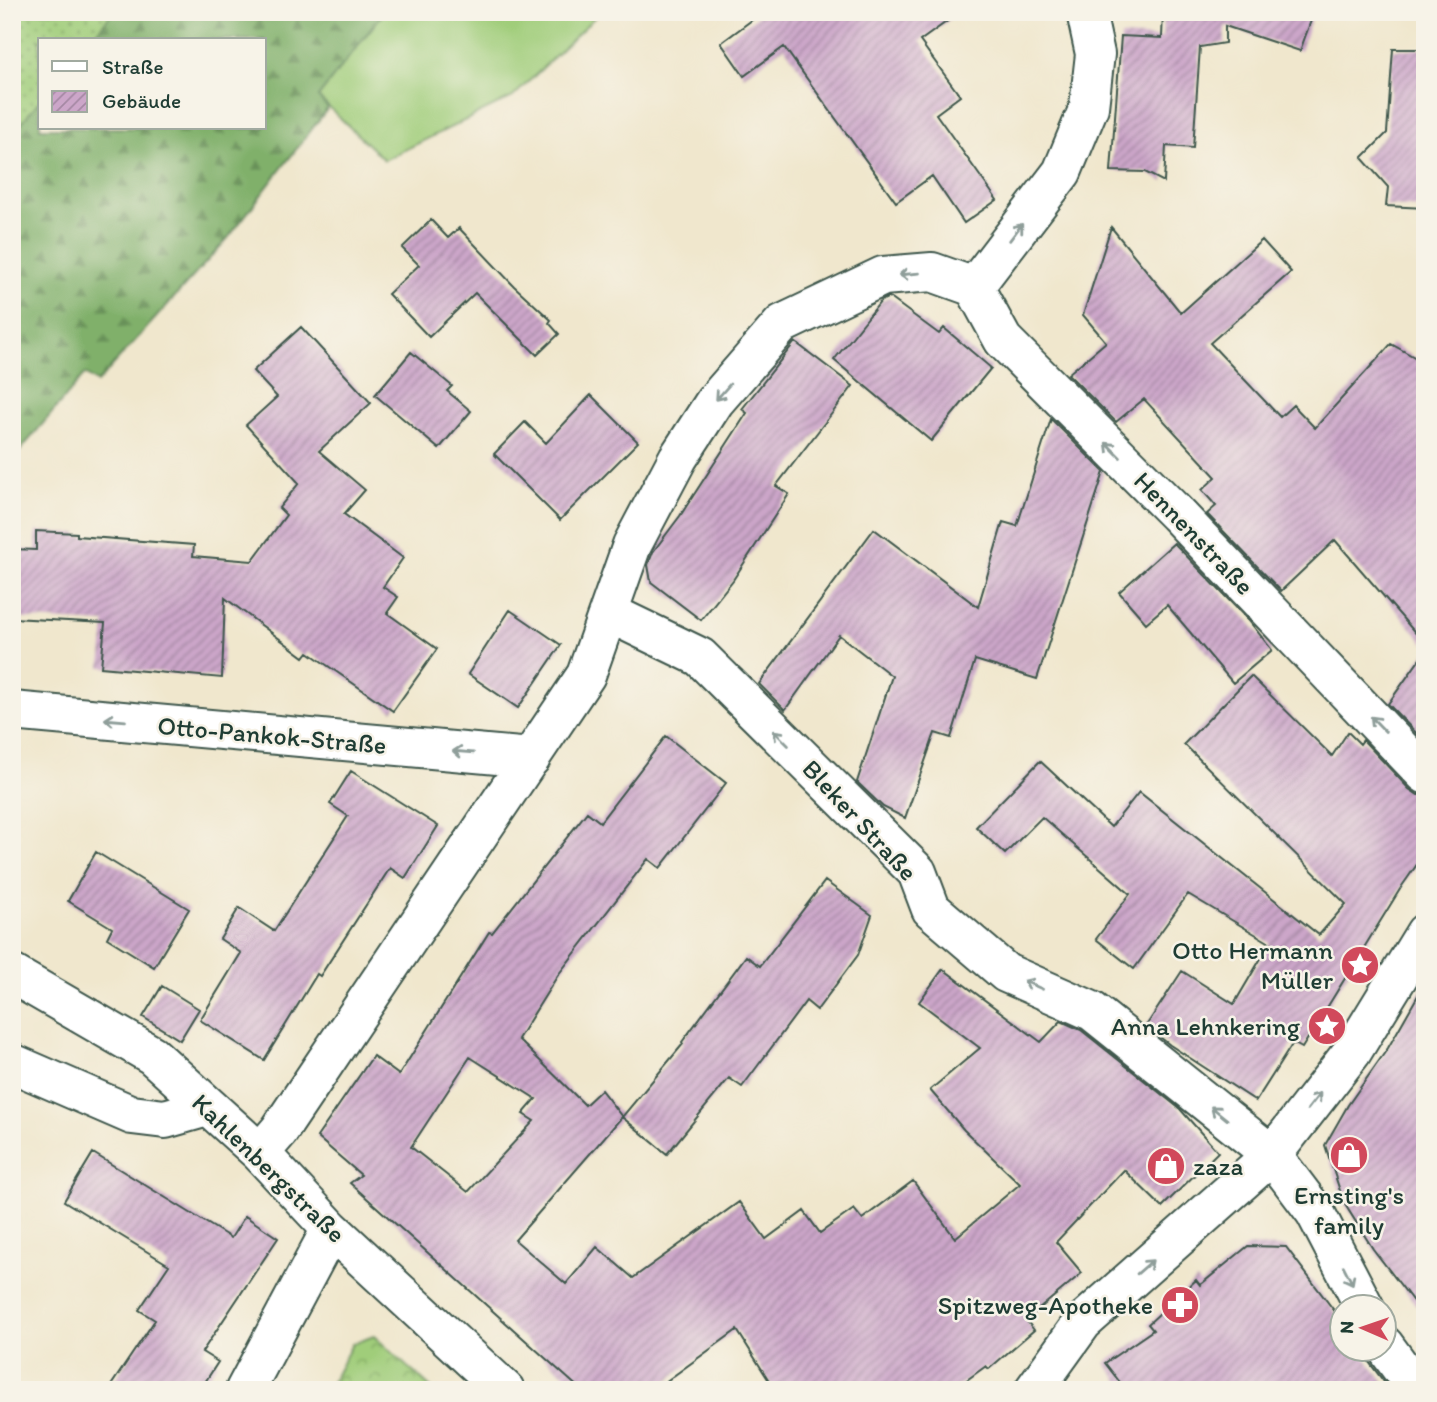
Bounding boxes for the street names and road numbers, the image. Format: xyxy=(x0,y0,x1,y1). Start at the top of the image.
street label: Hennenstraße xyxy=(1127,465,1261,601)
street label: Otto-Pankok-Straße xyxy=(156,709,388,761)
street label: Bleker Straße xyxy=(796,753,924,887)
street label: Kahlenbergstraße xyxy=(186,1087,352,1249)

